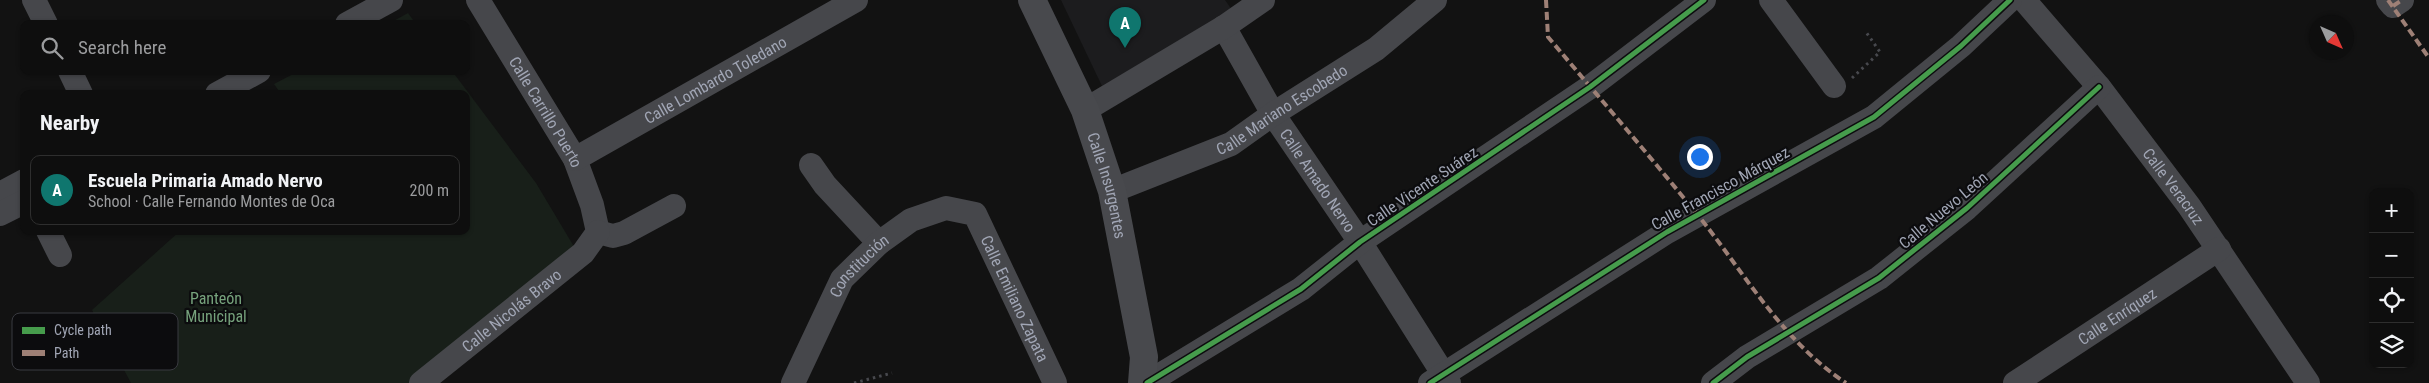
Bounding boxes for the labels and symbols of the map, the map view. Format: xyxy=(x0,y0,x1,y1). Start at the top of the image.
pin: A xyxy=(1109,7,1141,48)
north arrow xyxy=(2309,15,2354,60)
street label: Calle Lombardo Toledano xyxy=(641,32,790,128)
street label: Calle Carrillo Puerto xyxy=(505,53,586,170)
street label: Calle Mariano Escobedo xyxy=(1213,61,1351,159)
street label: Calle Amado Nervo xyxy=(1276,125,1360,236)
street label: Calle Insurgentes xyxy=(1083,130,1130,240)
street label: Calle Vicente Suárez xyxy=(1363,142,1481,230)
street label: Calle Francisco Márquez xyxy=(1648,143,1793,234)
your location xyxy=(1687,144,1713,170)
street label: Calle Veracruz xyxy=(2139,144,2208,228)
street label: Calle Nuevo León xyxy=(1895,168,1991,253)
street label: Constitución xyxy=(826,230,892,300)
street label: Calle Emiliano Zapata xyxy=(977,232,1052,365)
street label: Calle Nicolás Bravo xyxy=(458,265,565,356)
street label: Calle Enríquez xyxy=(2074,284,2160,349)
park label: Panteón Municipal xyxy=(185,289,247,326)
legend xyxy=(12,313,178,370)
text: Cycle path xyxy=(54,322,112,338)
text: Path xyxy=(54,345,79,361)

